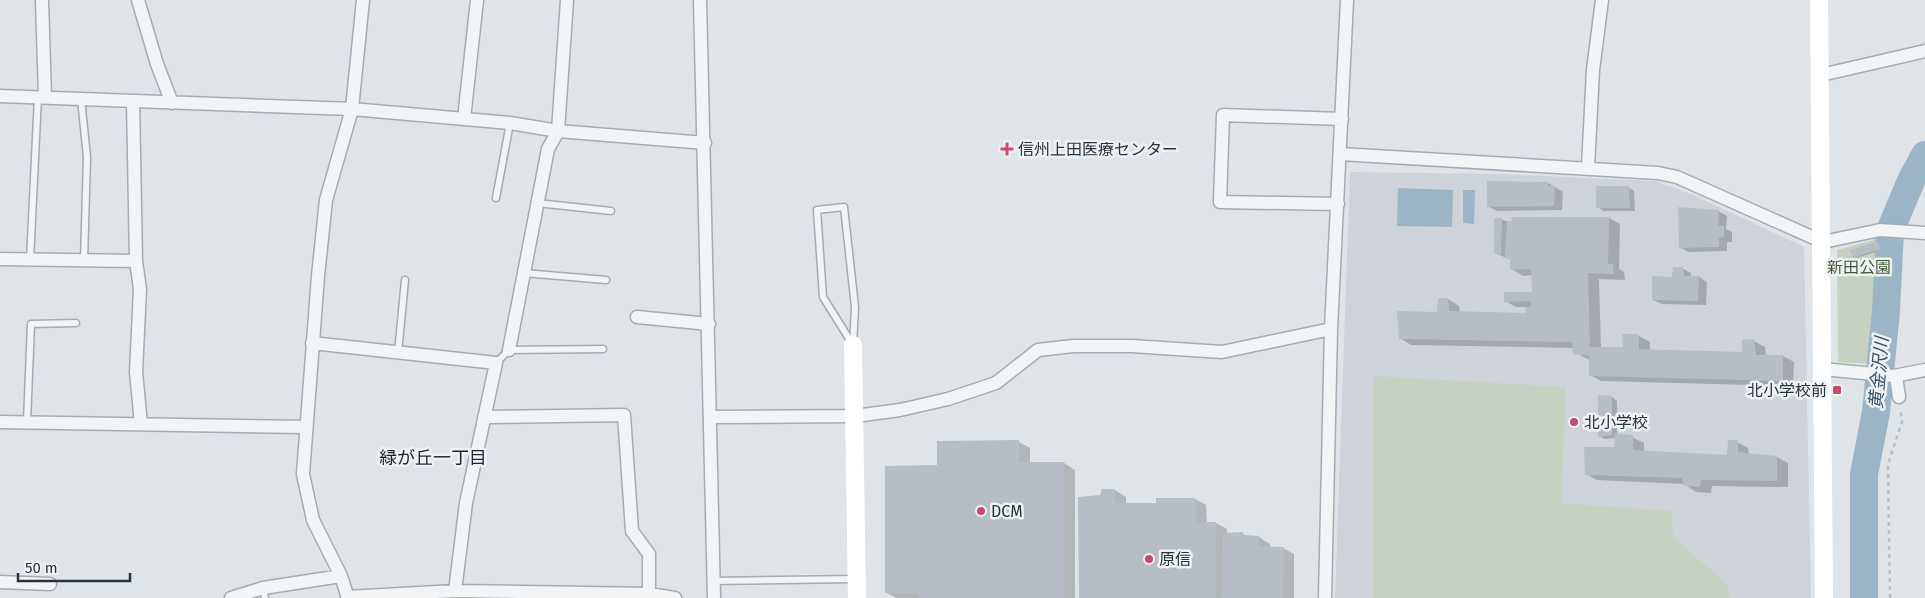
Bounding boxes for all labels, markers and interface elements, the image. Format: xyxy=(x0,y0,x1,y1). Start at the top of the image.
place label: 信州上田医療センター xyxy=(1018,140,1178,159)
marker: 信州上田医療センター xyxy=(1000,142,1014,156)
park label: 新田公園 xyxy=(1827,258,1891,277)
water label: 黄金沢川 xyxy=(1865,334,1893,410)
place label: 北小学校前 xyxy=(1747,381,1827,400)
marker: 北小学校前 xyxy=(1831,384,1843,396)
place label: 北小学校 xyxy=(1584,413,1648,432)
marker: 北小学校 xyxy=(1568,416,1580,428)
district label: 緑が丘一丁目 xyxy=(379,447,487,469)
place label: DCM xyxy=(991,502,1023,521)
marker: DCM xyxy=(975,505,987,517)
scale bar xyxy=(18,550,130,582)
place label: 原信 xyxy=(1159,550,1191,569)
marker: 原信 xyxy=(1143,553,1155,565)
text: 50 m xyxy=(25,559,58,577)

